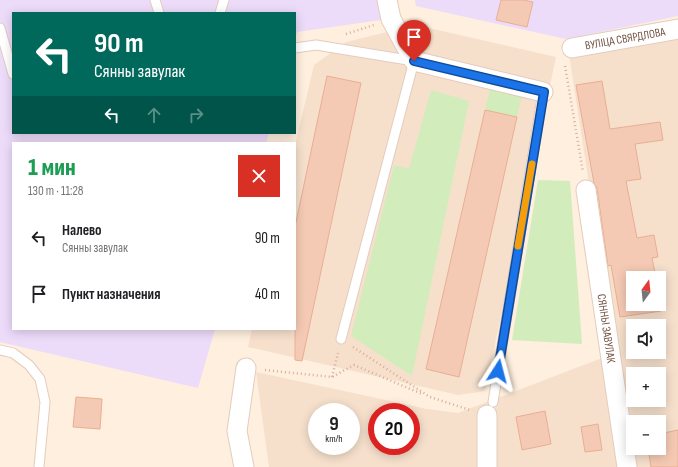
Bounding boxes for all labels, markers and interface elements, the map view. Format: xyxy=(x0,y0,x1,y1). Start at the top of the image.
pin xyxy=(397,20,431,61)
street label: ВУЛІЦА СВЯРДЛОВА xyxy=(584,24,667,53)
icon: arrive xyxy=(403,26,425,48)
text: 90 m xyxy=(94,27,144,60)
icon: left xyxy=(28,28,80,80)
text: Сянны завулак xyxy=(94,61,185,82)
icon: left xyxy=(101,104,123,126)
icon: ahead xyxy=(143,104,165,126)
icon: right xyxy=(185,104,207,126)
text: 1 мин xyxy=(28,153,76,182)
button: close xyxy=(238,155,280,197)
text: 130 m · 11:28 xyxy=(28,183,84,199)
text: Налево xyxy=(62,221,102,240)
icon: left xyxy=(28,227,50,249)
text: 90 m xyxy=(255,229,280,248)
text: Сянны завулак xyxy=(62,240,128,256)
north arrow xyxy=(626,271,666,311)
map controls xyxy=(626,271,666,455)
icon: arrive xyxy=(28,283,50,305)
text: Пункт назначения xyxy=(62,285,160,304)
text: 40 m xyxy=(255,285,280,304)
street label: СЯННЫ ЗАВУЛАК xyxy=(594,293,619,365)
button: sound xyxy=(626,319,666,359)
position arrow xyxy=(477,350,519,392)
button: + xyxy=(626,367,666,407)
speed limit sign: 20 xyxy=(368,403,420,455)
text: 9 xyxy=(329,412,339,436)
button: − xyxy=(626,415,666,455)
text: km/h xyxy=(325,433,343,445)

